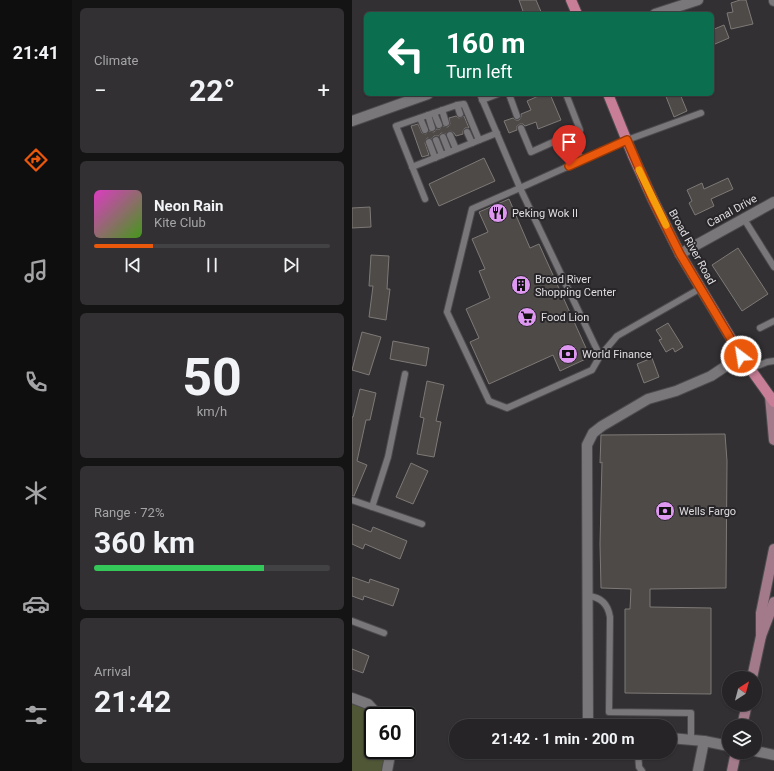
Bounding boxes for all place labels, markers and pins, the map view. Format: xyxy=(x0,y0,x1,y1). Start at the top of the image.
pin xyxy=(552,125,586,166)
restaurant icon: Peking Wok II xyxy=(487,202,509,224)
place label: Peking Wok II xyxy=(512,207,578,220)
place label: Broad River Shopping Center xyxy=(535,273,616,299)
building icon: Broad River Shopping Center xyxy=(510,274,532,296)
supermarket icon: Food Lion xyxy=(516,306,538,328)
place label: Food Lion xyxy=(541,311,589,324)
bank icon: World Finance xyxy=(557,343,579,365)
place label: World Finance xyxy=(582,348,652,361)
bank icon: Wells Fargo xyxy=(654,500,676,522)
place label: Wells Fargo xyxy=(679,505,736,518)

